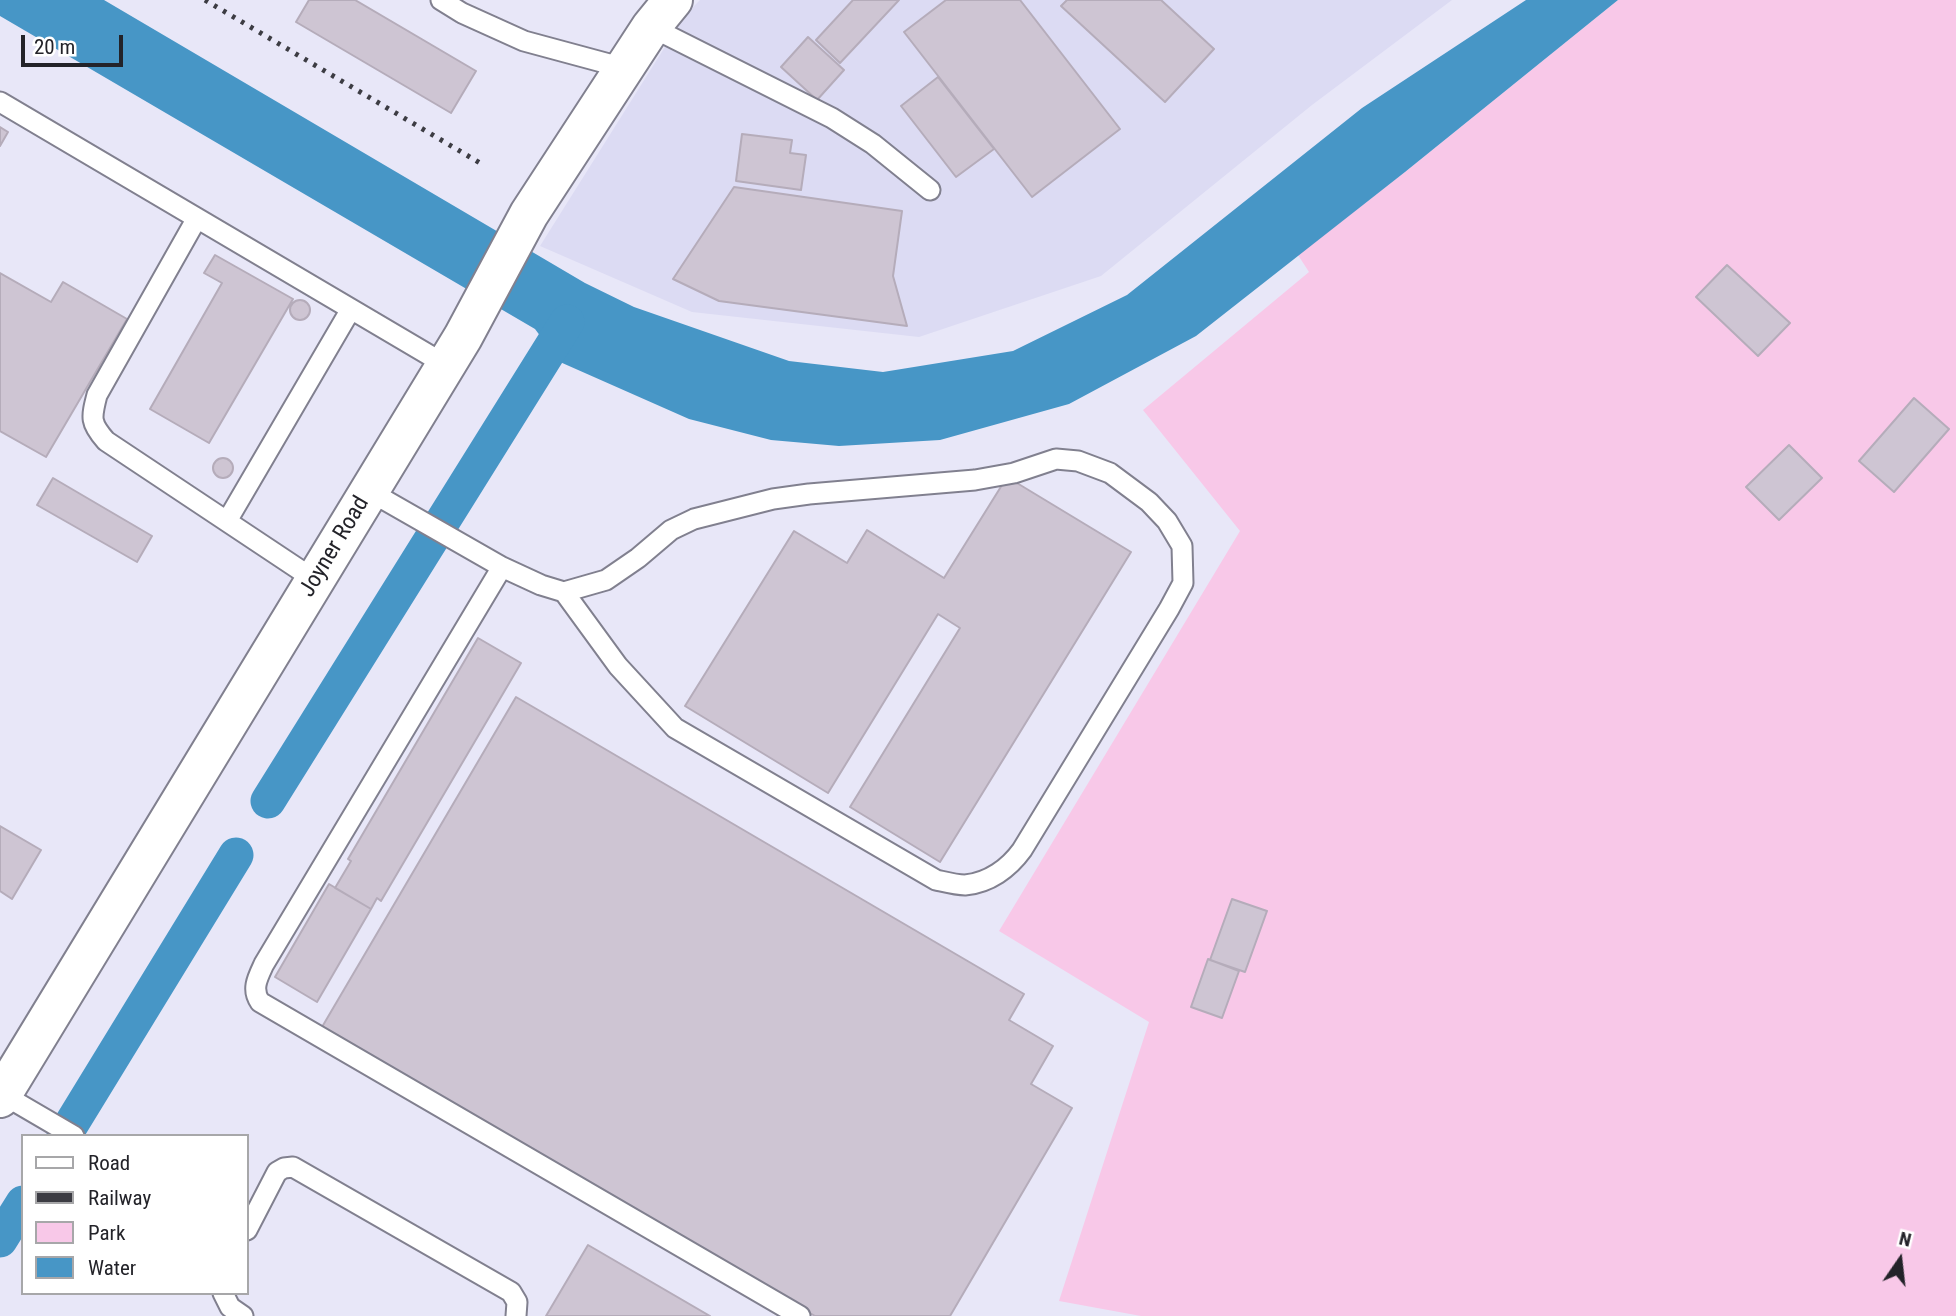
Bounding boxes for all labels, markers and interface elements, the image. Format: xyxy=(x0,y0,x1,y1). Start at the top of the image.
scale bar xyxy=(24,21,126,65)
text: 20 m xyxy=(34,35,75,59)
street label: Joyner Road xyxy=(294,492,376,602)
legend xyxy=(21,1134,248,1295)
text: Road xyxy=(88,1151,130,1175)
text: Railway xyxy=(88,1186,151,1210)
text: Park xyxy=(88,1221,125,1245)
north arrow xyxy=(1865,1225,1935,1295)
text: N xyxy=(1897,1227,1914,1252)
text: Water xyxy=(88,1256,136,1280)

